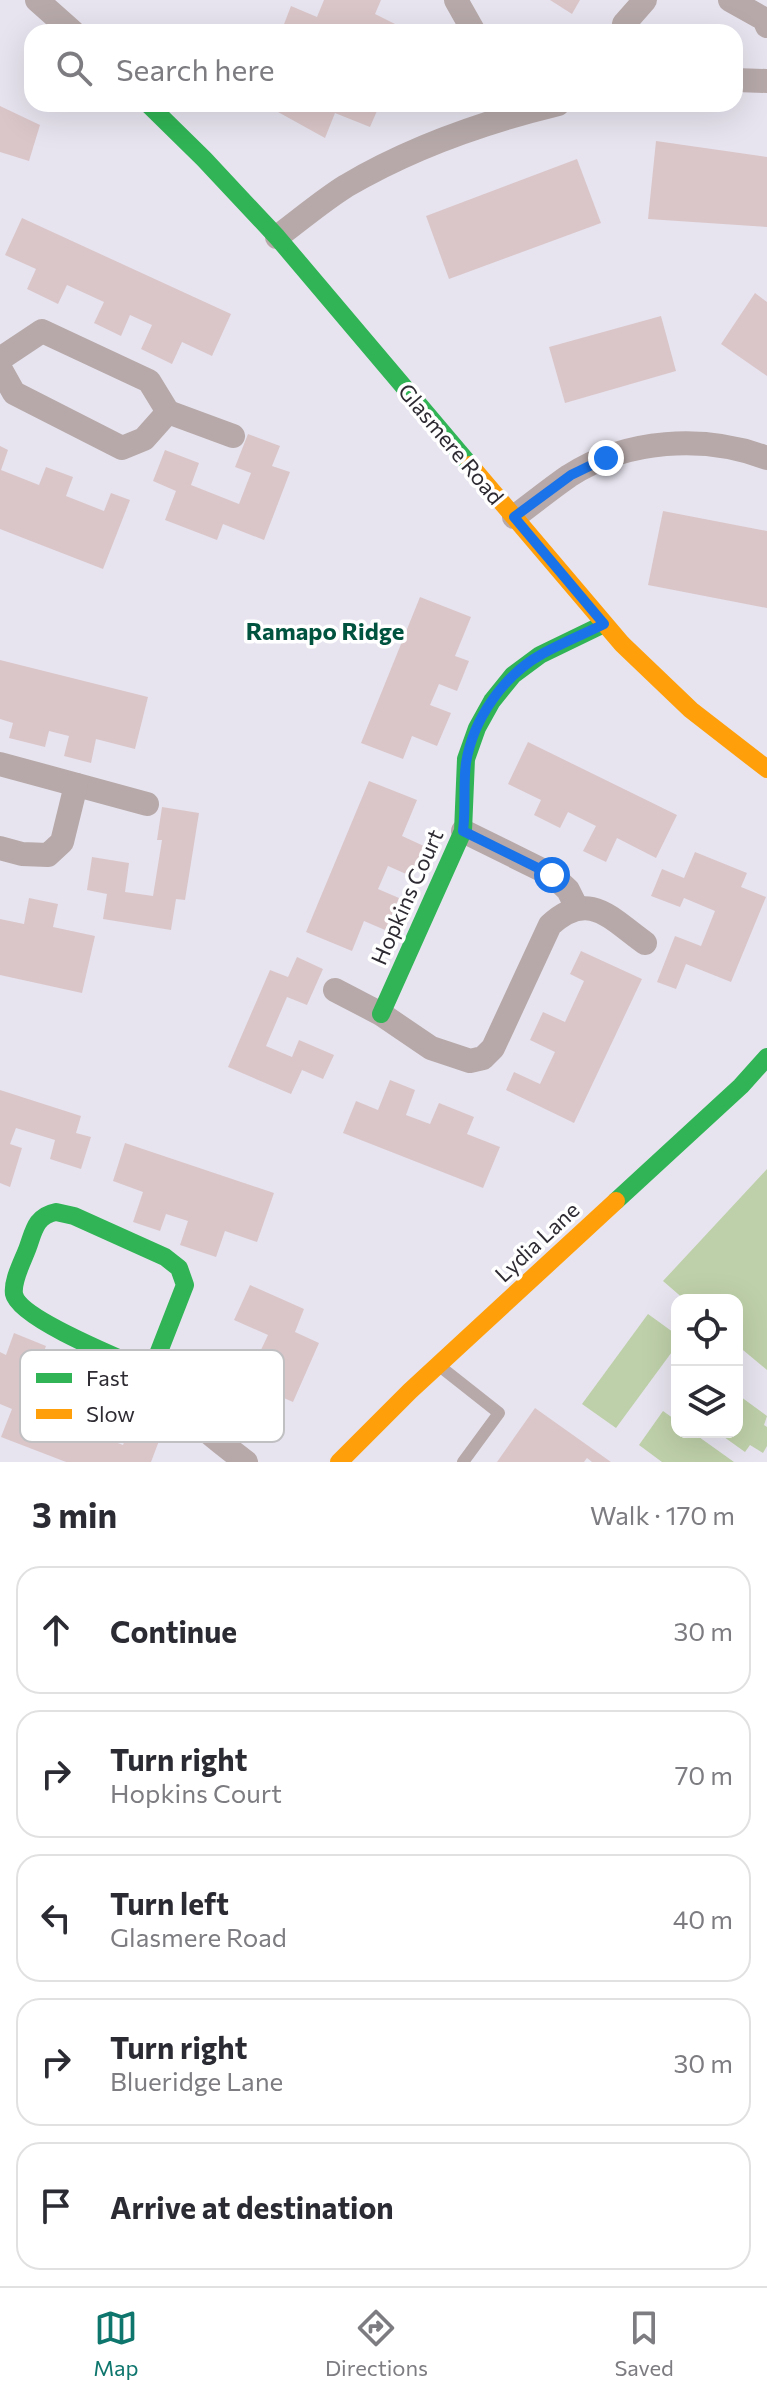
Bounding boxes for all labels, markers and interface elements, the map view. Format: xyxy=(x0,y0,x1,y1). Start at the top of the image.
search box xyxy=(24,24,743,112)
icon: search xyxy=(52,46,96,90)
text: Search here xyxy=(116,50,275,87)
street label: Glasmere Road xyxy=(393,378,510,510)
route end xyxy=(588,440,624,476)
district label: Ramapo Ridge xyxy=(246,616,404,645)
street label: Hopkins Court xyxy=(365,825,448,969)
route start xyxy=(534,857,570,893)
street label: Lydia Lane xyxy=(489,1196,584,1287)
map controls xyxy=(671,1294,743,1438)
button: locate xyxy=(671,1294,743,1366)
legend xyxy=(20,1350,284,1442)
text: Fast xyxy=(86,1364,129,1391)
button: layers xyxy=(671,1366,743,1438)
text: Slow xyxy=(86,1400,135,1427)
text: 3 min xyxy=(32,1493,117,1535)
text: Walk · 170 m xyxy=(590,1499,735,1530)
icon: ahead xyxy=(34,1608,78,1652)
text: Continue xyxy=(110,1612,237,1649)
text: 30 m xyxy=(674,1615,733,1646)
text: Turn right xyxy=(110,1740,247,1777)
icon: right xyxy=(34,1752,78,1796)
text: 70 m xyxy=(675,1759,733,1790)
text: Hopkins Court xyxy=(110,1777,282,1808)
text: Turn left xyxy=(110,1884,229,1921)
icon: left xyxy=(34,1896,78,1940)
text: 40 m xyxy=(673,1903,733,1934)
text: Glasmere Road xyxy=(110,1921,287,1952)
text: Turn right xyxy=(110,2028,247,2065)
icon: right xyxy=(34,2040,78,2084)
text: 30 m xyxy=(674,2047,733,2078)
text: Blueridge Lane xyxy=(110,2065,283,2096)
icon: arrive xyxy=(34,2184,78,2228)
text: Arrive at destination xyxy=(110,2188,394,2225)
tab: Map xyxy=(93,2306,139,2381)
tab: Directions xyxy=(325,2306,428,2381)
tab: Saved xyxy=(614,2306,674,2381)

